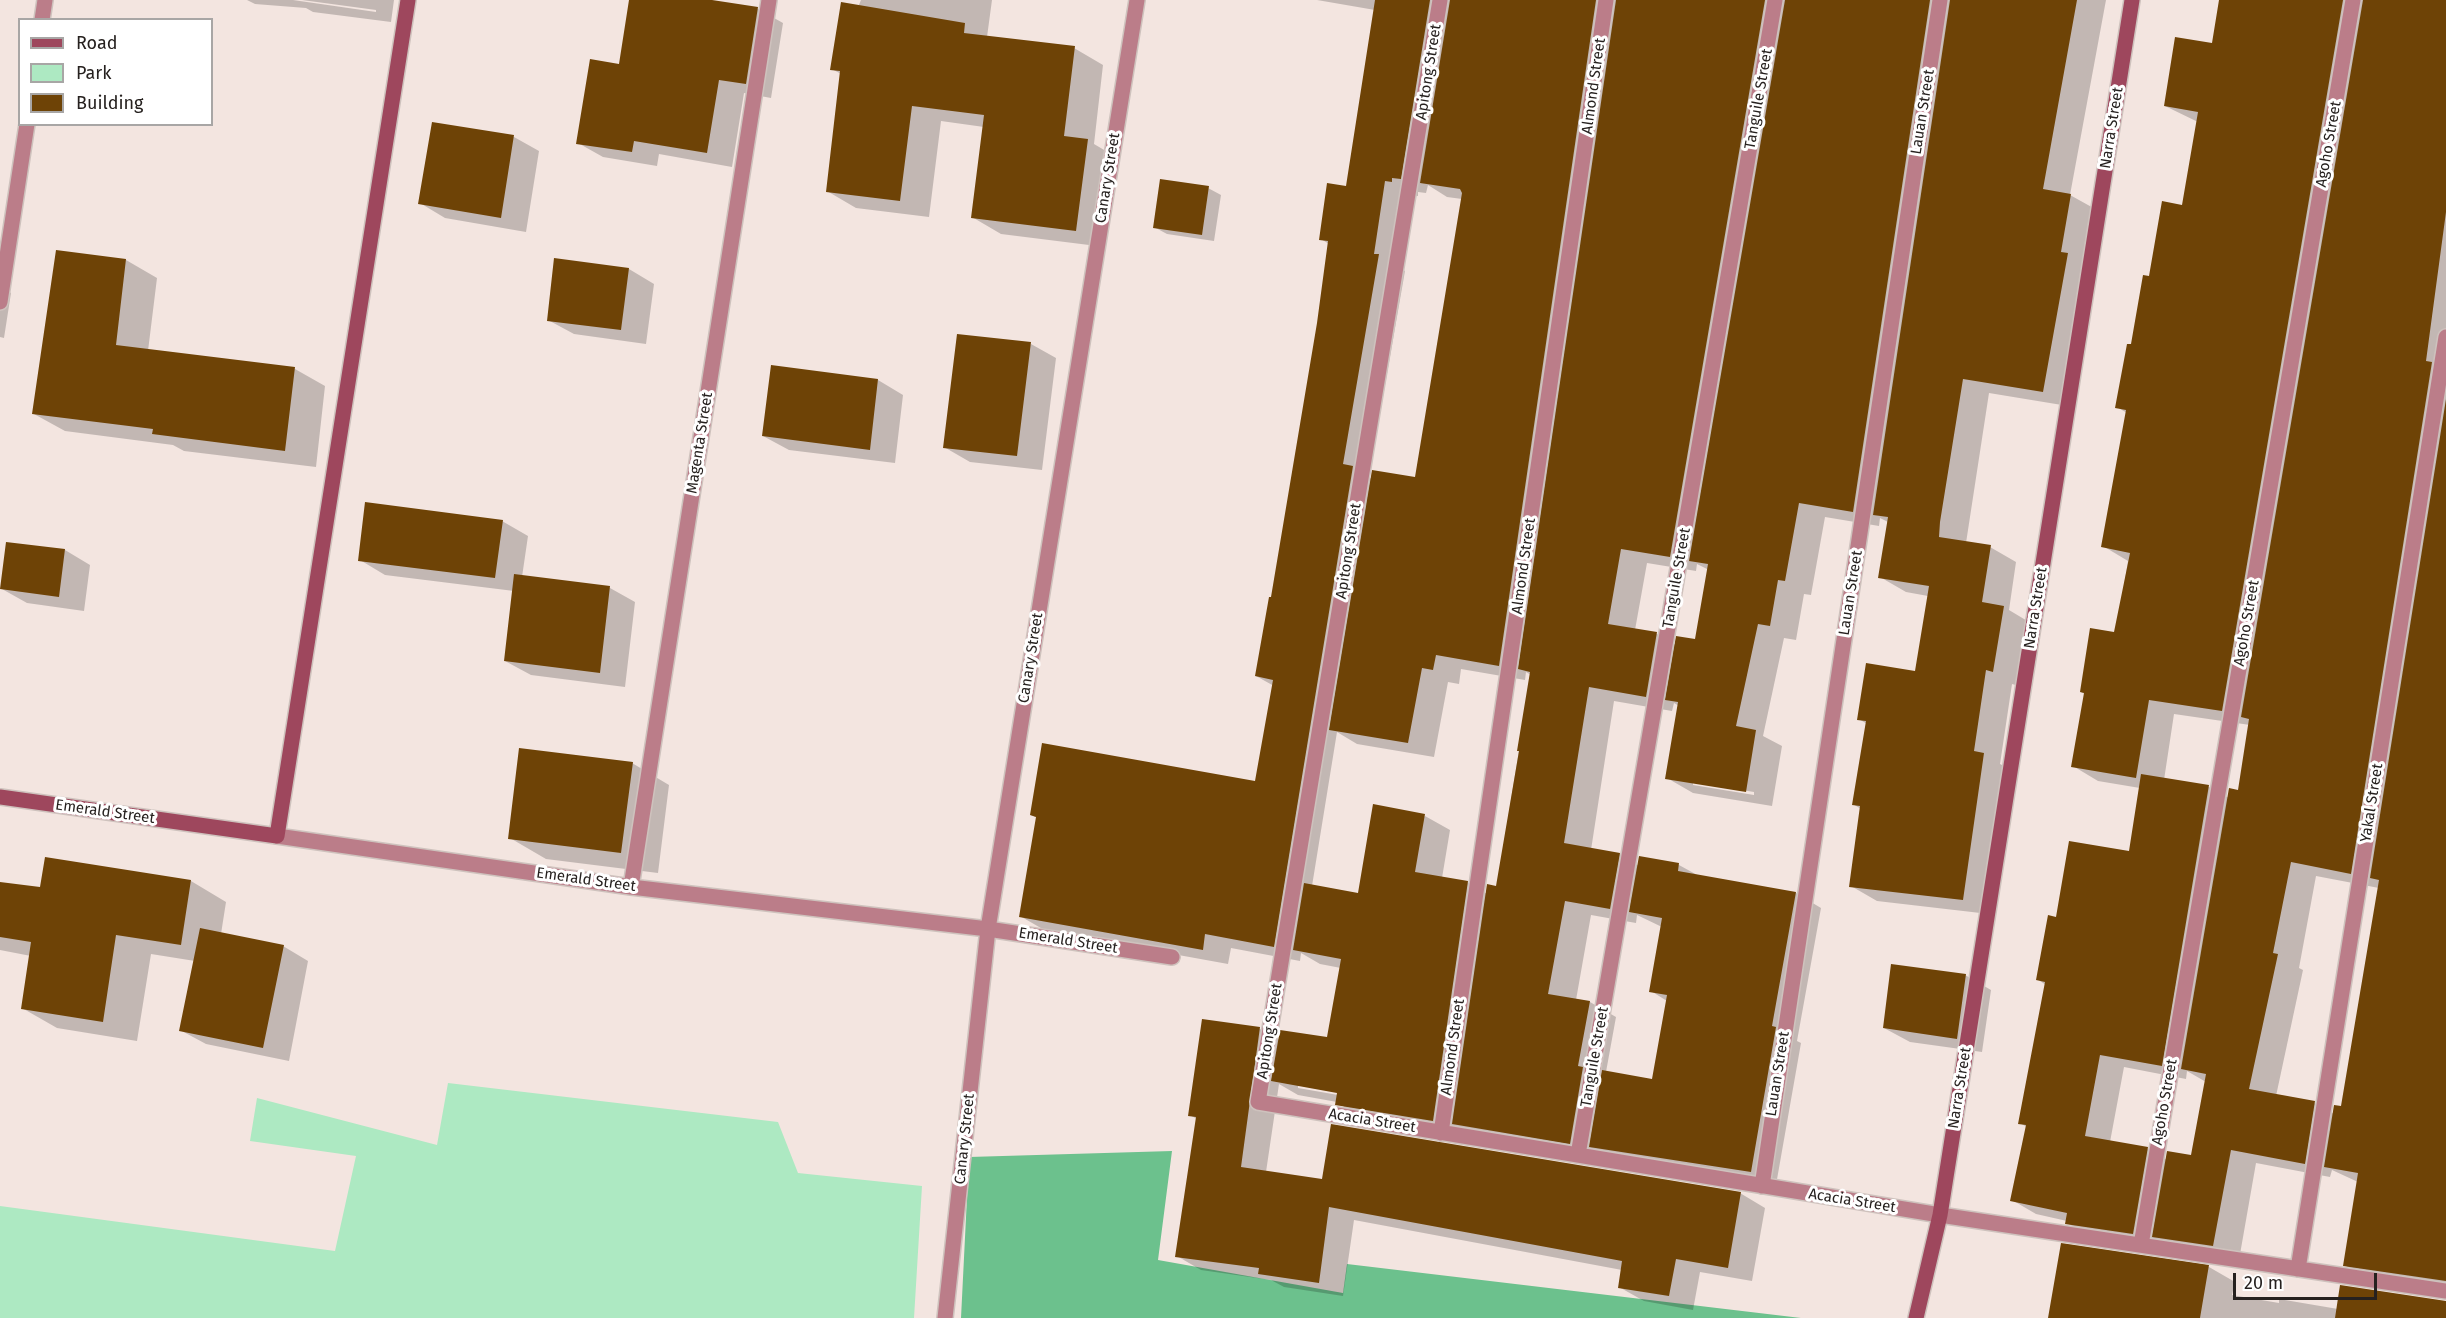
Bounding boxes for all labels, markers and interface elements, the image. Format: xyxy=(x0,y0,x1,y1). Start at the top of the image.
legend xyxy=(18,18,213,126)
street label: Apitong Street xyxy=(1413,23,1445,121)
text: Road xyxy=(76,32,118,54)
street label: Almond Street xyxy=(1578,37,1610,135)
street label: Tanguile Street xyxy=(1741,47,1777,151)
text: Park xyxy=(76,62,111,84)
street label: Lauan Street xyxy=(1907,68,1939,156)
street label: Narra Street xyxy=(2097,86,2127,170)
text: Building xyxy=(76,92,143,114)
street label: Agoho Street xyxy=(2313,100,2345,188)
street label: Canary Street xyxy=(1092,132,1124,224)
street label: Magenta Street xyxy=(683,391,717,495)
street label: Apitong Street xyxy=(1333,502,1365,600)
street label: Almond Street xyxy=(1508,517,1540,615)
street label: Tanguile Street xyxy=(1659,526,1695,630)
street label: Lauan Street xyxy=(1835,549,1867,637)
street label: Narra Street xyxy=(2021,566,2051,650)
street label: Agoho Street xyxy=(2231,579,2263,667)
street label: Canary Street xyxy=(1015,612,1047,704)
street label: Yakal Street xyxy=(2357,762,2387,844)
street label: Emerald Street xyxy=(54,796,156,828)
street label: Emerald Street xyxy=(535,864,637,896)
street label: Emerald Street xyxy=(1017,924,1119,958)
street label: Apitong Street xyxy=(1254,982,1286,1080)
street label: Almond Street xyxy=(1437,998,1469,1096)
street label: Tanguile Street xyxy=(1577,1005,1613,1109)
street label: Lauan Street xyxy=(1762,1030,1794,1118)
street label: Narra Street xyxy=(1945,1046,1975,1130)
street label: Agoho Street xyxy=(2149,1058,2181,1146)
street label: Canary Street xyxy=(951,1093,979,1185)
street label: Acacia Street xyxy=(1327,1105,1417,1137)
street label: Acacia Street xyxy=(1807,1185,1897,1217)
scale bar xyxy=(2236,1261,2380,1299)
text: 20 m xyxy=(2244,1272,2283,1294)

